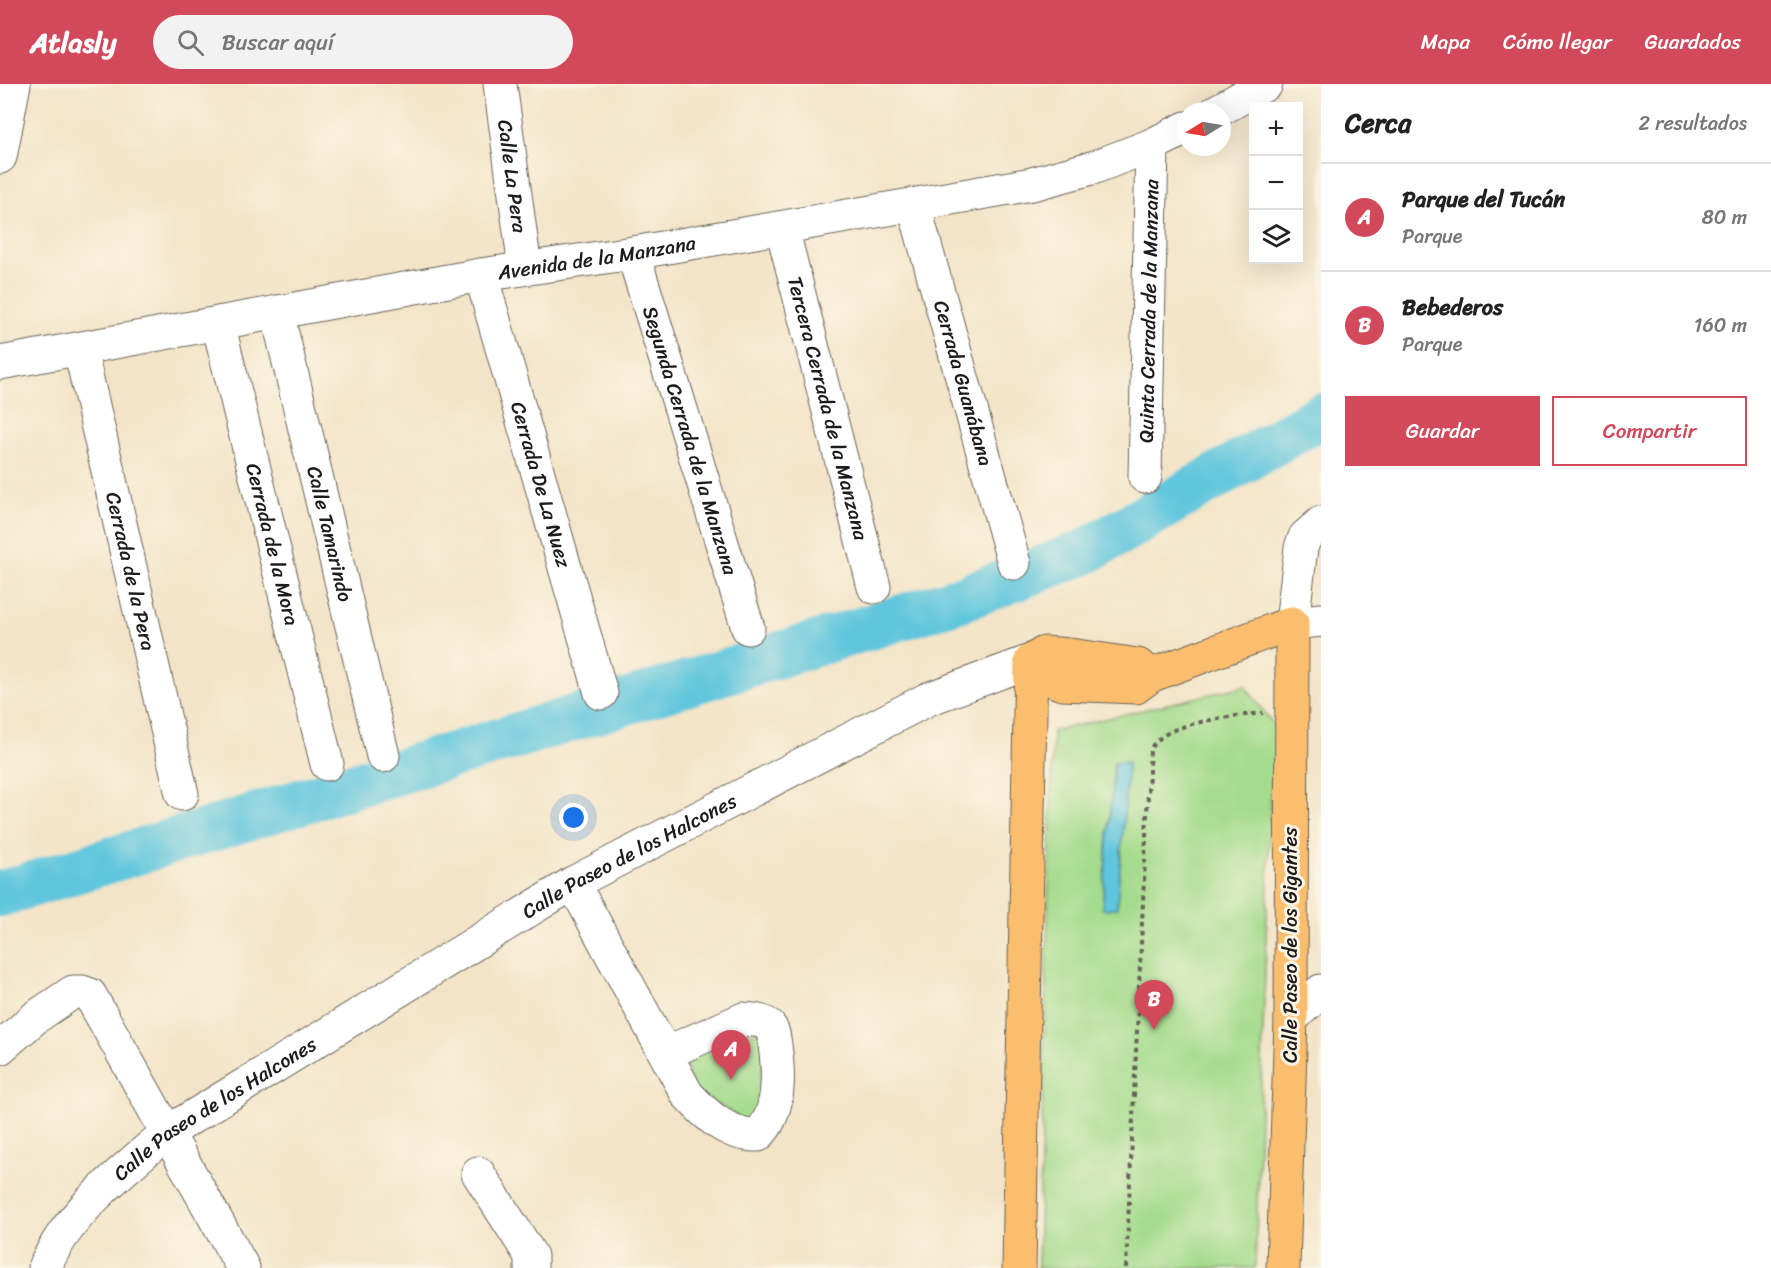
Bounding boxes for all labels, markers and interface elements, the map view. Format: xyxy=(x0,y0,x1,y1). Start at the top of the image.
search box xyxy=(153,15,573,69)
text: Atlasly xyxy=(30,18,117,67)
text: Buscar aquí xyxy=(222,23,334,62)
text: Mapa xyxy=(1421,23,1470,61)
text: Cómo llegar xyxy=(1503,23,1612,61)
text: Guardados xyxy=(1645,23,1741,61)
icon: search xyxy=(174,26,207,59)
text: Cerca xyxy=(1345,100,1411,146)
north arrow xyxy=(1177,102,1231,156)
map controls xyxy=(1249,102,1303,264)
button: + xyxy=(1249,102,1303,156)
text: 2 resultados xyxy=(1638,106,1747,141)
street label: Calle La Pera xyxy=(487,117,537,236)
button: − xyxy=(1249,156,1303,210)
street label: Quinta Cerrada de la Manzana xyxy=(1129,178,1169,443)
text: Parque del Tucán xyxy=(1402,180,1565,219)
text: A xyxy=(1358,200,1371,235)
text: 80 m xyxy=(1702,200,1747,235)
button: layers xyxy=(1249,210,1303,264)
text: Parque xyxy=(1402,219,1462,254)
street label: Avenida de la Manzana xyxy=(495,225,699,290)
street label: Tercera Cerrada de la Manzana xyxy=(777,273,879,545)
text: Bebederos xyxy=(1402,288,1503,327)
street label: Cerrada Guanábana xyxy=(923,296,1003,470)
street label: Segunda Cerrada de la Manzana xyxy=(632,302,748,580)
text: B xyxy=(1358,308,1371,343)
text: 160 m xyxy=(1694,308,1747,343)
text: Parque xyxy=(1402,327,1462,362)
button: Guardar xyxy=(1345,396,1540,466)
button: Compartir xyxy=(1552,396,1747,466)
street label: Cerrada De La Nuez xyxy=(500,397,581,572)
street label: Cerrada de la Mora xyxy=(235,459,309,629)
street label: Calle Tamarindo xyxy=(296,462,363,605)
street label: Cerrada de la Pera xyxy=(95,488,166,654)
street label: Calle Paseo de los Halcones xyxy=(515,784,744,929)
your location xyxy=(559,803,588,832)
street label: Calle Paseo de los Gigantes xyxy=(1273,826,1308,1063)
pin: B xyxy=(1134,980,1174,1030)
street label: Calle Paseo de los Halcones xyxy=(105,1027,324,1190)
pin: A xyxy=(712,1030,750,1080)

